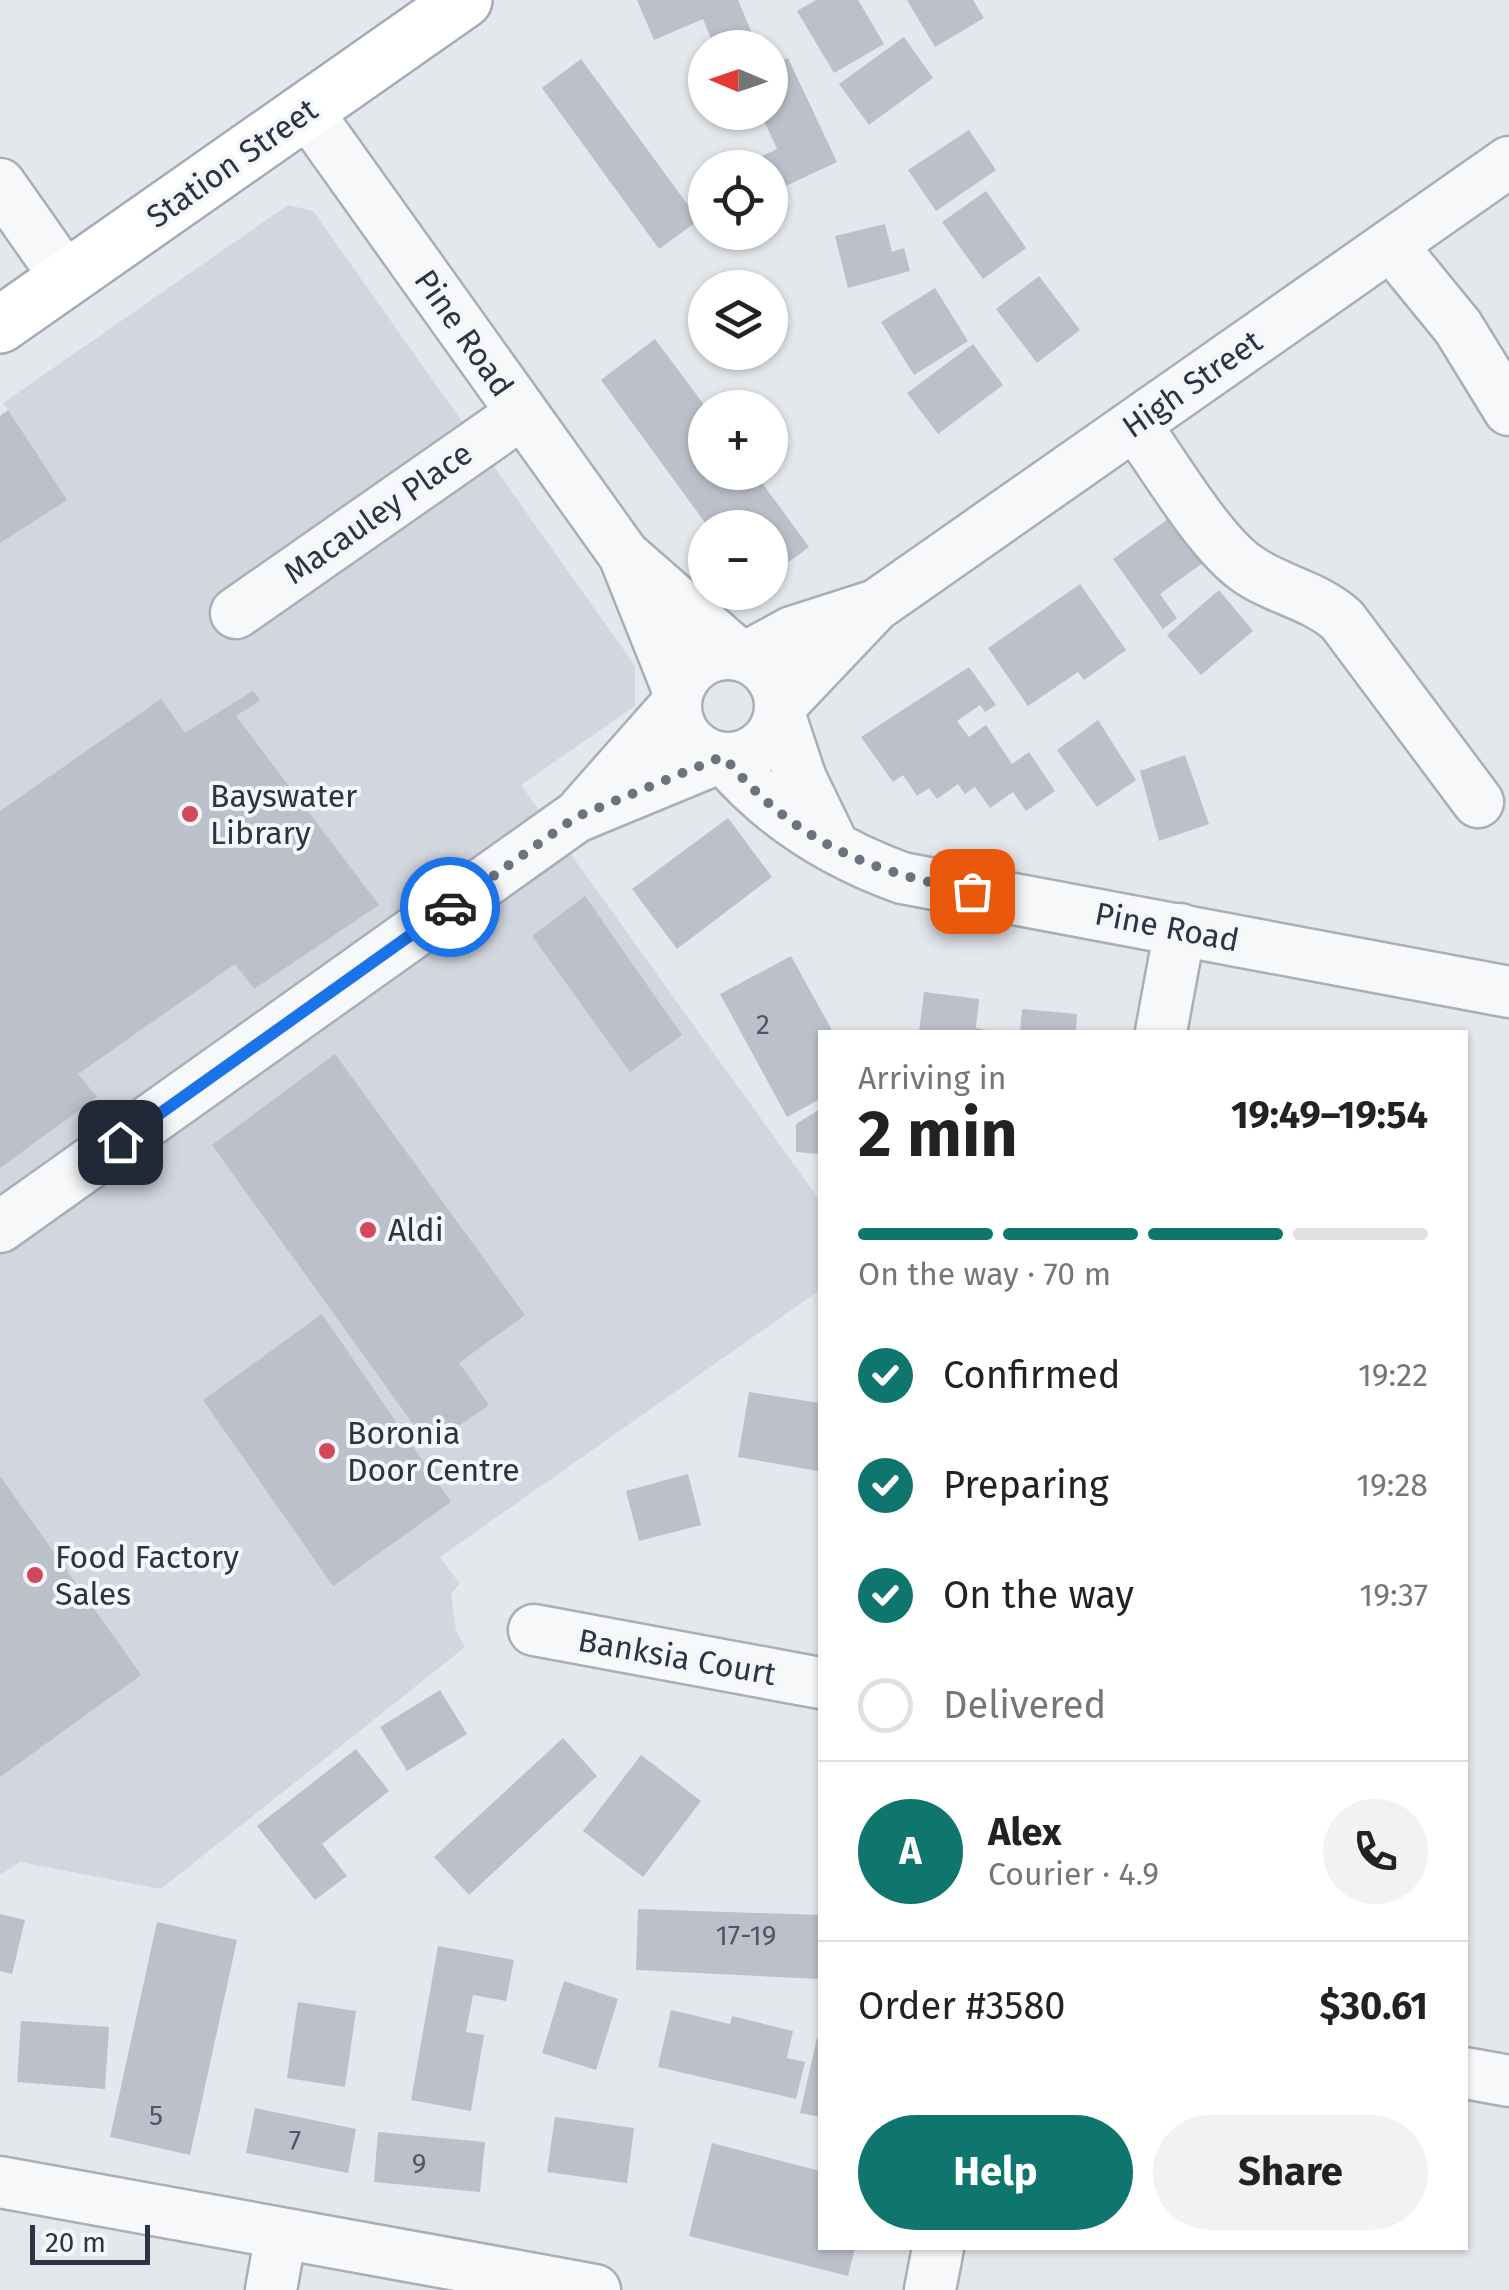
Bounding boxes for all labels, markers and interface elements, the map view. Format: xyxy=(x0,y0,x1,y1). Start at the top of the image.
north arrow xyxy=(688,30,788,130)
map controls xyxy=(688,30,788,610)
street label: Station Street xyxy=(139,90,325,236)
button: locate xyxy=(688,150,788,250)
street label: Pine Road xyxy=(407,262,521,404)
button: layers xyxy=(688,270,788,370)
street label: High Street xyxy=(1115,322,1269,446)
button: + xyxy=(688,390,788,490)
street label: Macauley Place xyxy=(277,434,479,592)
button: − xyxy=(688,510,788,610)
place label: Bayswater Library xyxy=(210,777,358,852)
marker: Bayswater Library xyxy=(179,803,201,825)
pin xyxy=(930,849,1015,934)
courier xyxy=(400,857,500,957)
icon: bag xyxy=(945,864,1000,919)
icon: car xyxy=(423,880,478,935)
street label: Pine Road xyxy=(1092,894,1242,960)
house number: 2 xyxy=(756,1008,770,1041)
text: Arriving in xyxy=(858,1059,1006,1097)
text: 19:49–19:54 xyxy=(1231,1092,1428,1138)
text: 2 min xyxy=(858,1095,1018,1173)
pin xyxy=(78,1100,163,1185)
icon: home xyxy=(93,1115,148,1170)
place label: Aldi xyxy=(388,1211,444,1249)
marker: Aldi xyxy=(357,1219,379,1241)
text: On the way · 70 m xyxy=(858,1255,1111,1293)
icon: check xyxy=(858,1348,913,1403)
text: Confirmed xyxy=(943,1352,1121,1398)
text: 19:22 xyxy=(1358,1356,1428,1394)
place label: Boronia Door Centre xyxy=(347,1414,520,1489)
marker: Boronia Door Centre xyxy=(316,1440,338,1462)
icon: check xyxy=(858,1458,913,1513)
text: Preparing xyxy=(943,1462,1109,1508)
text: 19:28 xyxy=(1356,1466,1428,1504)
place label: Food Factory Sales xyxy=(55,1538,239,1613)
marker: Food Factory Sales xyxy=(24,1564,46,1586)
icon: check xyxy=(858,1568,913,1623)
text: On the way xyxy=(943,1572,1134,1618)
text: 19:37 xyxy=(1359,1576,1428,1614)
street label: Banksia Court xyxy=(575,1621,779,1693)
text: Delivered xyxy=(943,1682,1106,1728)
button: phone xyxy=(1323,1799,1428,1904)
text: Alex xyxy=(988,1809,1061,1855)
text: A xyxy=(899,1828,922,1874)
text: Courier · 4.9 xyxy=(988,1855,1159,1893)
house number: 17-19 xyxy=(716,1919,776,1952)
text: Order #3580 xyxy=(858,1983,1066,2029)
text: $30.61 xyxy=(1319,1983,1428,2029)
house number: 5 xyxy=(149,2099,163,2132)
button: Help xyxy=(858,2115,1133,2230)
button: Share xyxy=(1153,2115,1428,2230)
house number: 7 xyxy=(289,2124,301,2157)
house number: 9 xyxy=(412,2147,426,2180)
scale bar xyxy=(30,2220,150,2264)
text: 20 m xyxy=(45,2226,106,2259)

